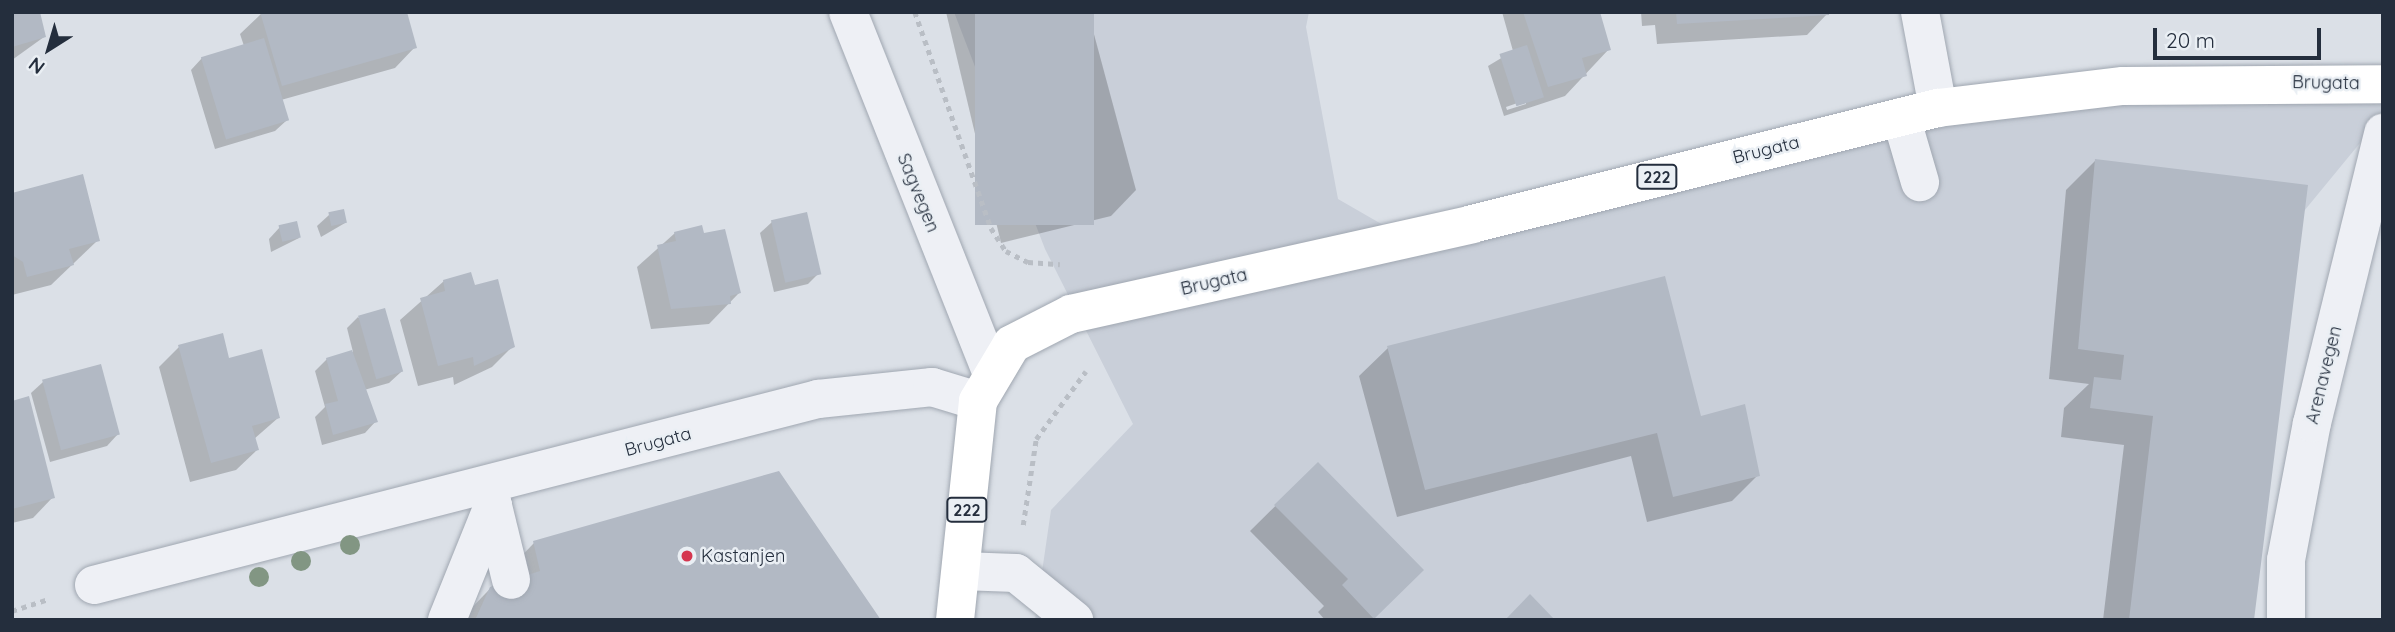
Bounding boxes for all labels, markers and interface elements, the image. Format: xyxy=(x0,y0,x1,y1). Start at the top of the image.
north arrow xyxy=(14,14,84,84)
scale bar xyxy=(2157,14,2325,58)
text: 20 m xyxy=(2166,27,2215,53)
text: N xyxy=(24,52,49,80)
street label: Brugata xyxy=(2292,72,2360,94)
street label: Brugata xyxy=(1731,131,1801,169)
street label: Sagvegen xyxy=(892,150,944,236)
road number: 222 xyxy=(1636,164,1678,190)
street label: Brugata xyxy=(1179,264,1249,300)
street label: Arenavegen xyxy=(2301,324,2347,426)
street label: Brugata xyxy=(622,423,694,461)
road number: 222 xyxy=(946,498,988,523)
place label: Kastanjen xyxy=(701,545,785,567)
marker: Kastanjen xyxy=(679,548,695,564)

